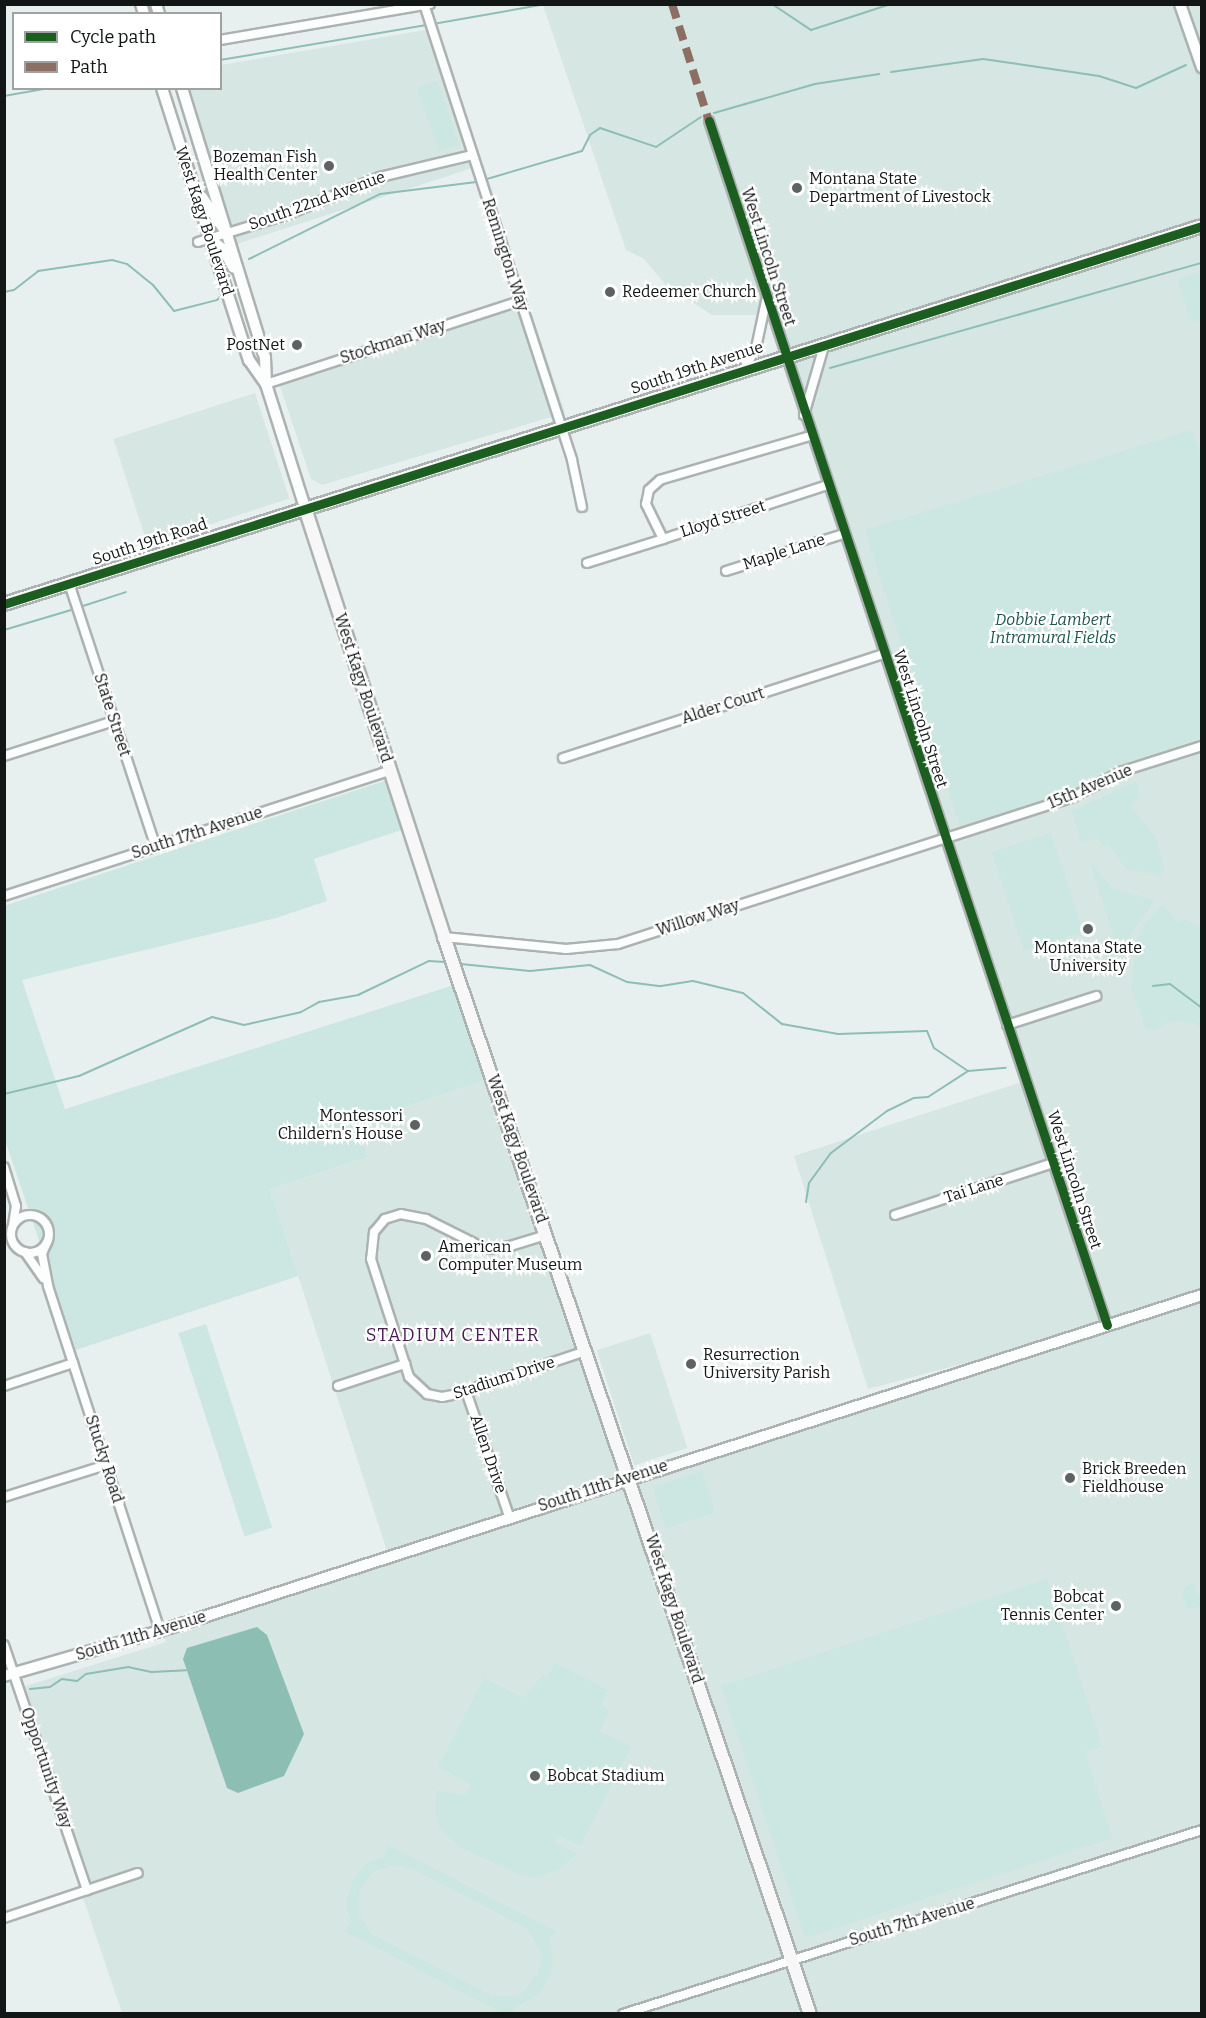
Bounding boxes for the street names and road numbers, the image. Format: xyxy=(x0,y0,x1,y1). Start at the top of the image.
street label: West Kagy Boulevard xyxy=(171,144,237,298)
street label: South 22nd Avenue xyxy=(246,167,388,235)
street label: West Lincoln Street xyxy=(737,185,799,329)
street label: Remington Way xyxy=(478,196,532,314)
street label: Stockman Way xyxy=(338,316,448,368)
street label: South 19th Avenue xyxy=(628,338,766,398)
street label: Lloyd Street xyxy=(678,496,768,542)
street label: South 19th Road xyxy=(90,514,210,570)
street label: Maple Lane xyxy=(741,530,827,574)
street label: West Kagy Boulevard xyxy=(330,611,396,765)
street label: West Lincoln Street xyxy=(889,647,951,791)
street label: State Street xyxy=(90,671,134,759)
street label: Alder Court xyxy=(679,684,767,728)
street label: 15th Avenue xyxy=(1045,761,1135,813)
street label: South 17th Avenue xyxy=(129,803,265,863)
street label: Willow Way xyxy=(654,896,742,940)
street label: West Kagy Boulevard xyxy=(483,1072,551,1226)
street label: West Lincoln Street xyxy=(1043,1108,1105,1252)
street label: Tai Lane xyxy=(942,1170,1006,1208)
street label: Stadium Drive xyxy=(451,1353,557,1403)
street label: Allen Drive xyxy=(466,1412,510,1496)
street label: Stucky Road xyxy=(81,1413,127,1505)
street label: South 11th Avenue xyxy=(536,1456,670,1516)
street label: West Kagy Boulevard xyxy=(641,1532,707,1686)
street label: South 11th Avenue xyxy=(73,1607,209,1665)
street label: Opportunity Way xyxy=(16,1705,76,1831)
street label: South 7th Avenue xyxy=(847,1894,977,1950)

